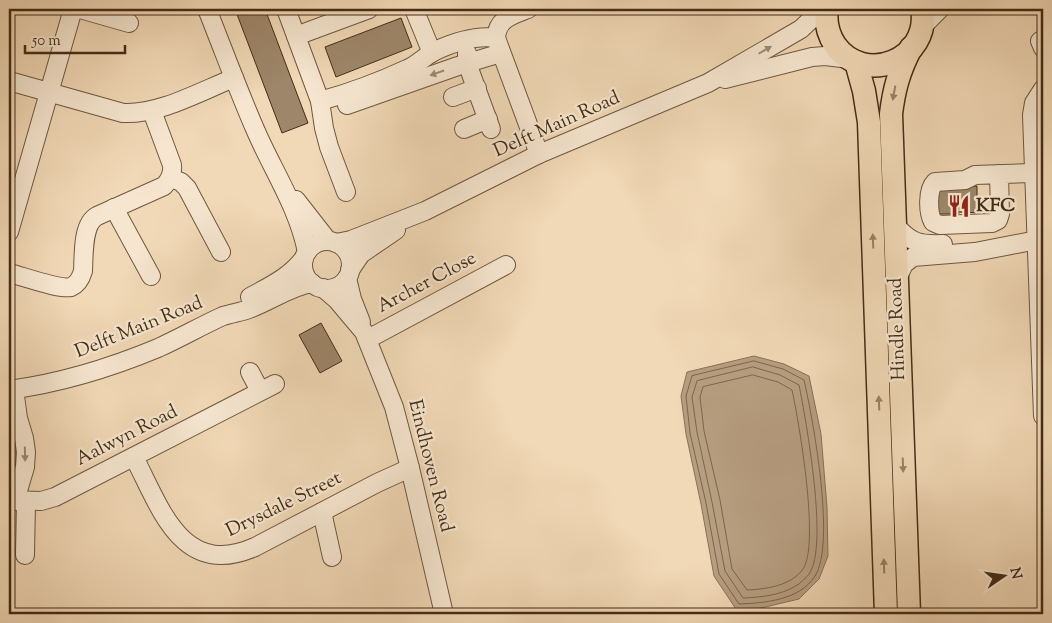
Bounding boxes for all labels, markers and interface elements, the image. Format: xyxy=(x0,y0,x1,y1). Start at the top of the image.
scale bar xyxy=(25,22,125,54)
text: 50 m xyxy=(31,31,61,52)
one-way arrow xyxy=(758,46,772,54)
one-way arrow xyxy=(430,70,445,77)
street label: Delft Main Road xyxy=(489,85,625,165)
one-way arrow xyxy=(890,86,898,102)
restaurant icon: KFC xyxy=(946,193,972,219)
place label: KFC xyxy=(976,193,1016,220)
one-way arrow xyxy=(869,232,877,248)
street label: Archer Close xyxy=(373,245,481,320)
street label: Hindle Road xyxy=(883,277,913,381)
street label: Delft Main Road xyxy=(71,290,207,366)
one-way arrow xyxy=(874,395,882,411)
street label: Eindhoven Road xyxy=(400,397,460,535)
street label: Aalwyn Road xyxy=(71,399,183,473)
one-way arrow xyxy=(22,446,30,462)
one-way arrow xyxy=(900,458,908,474)
street label: Drysdale Street xyxy=(222,465,347,545)
north arrow xyxy=(980,550,1030,600)
one-way arrow xyxy=(880,557,888,573)
text: N xyxy=(1004,566,1026,581)

